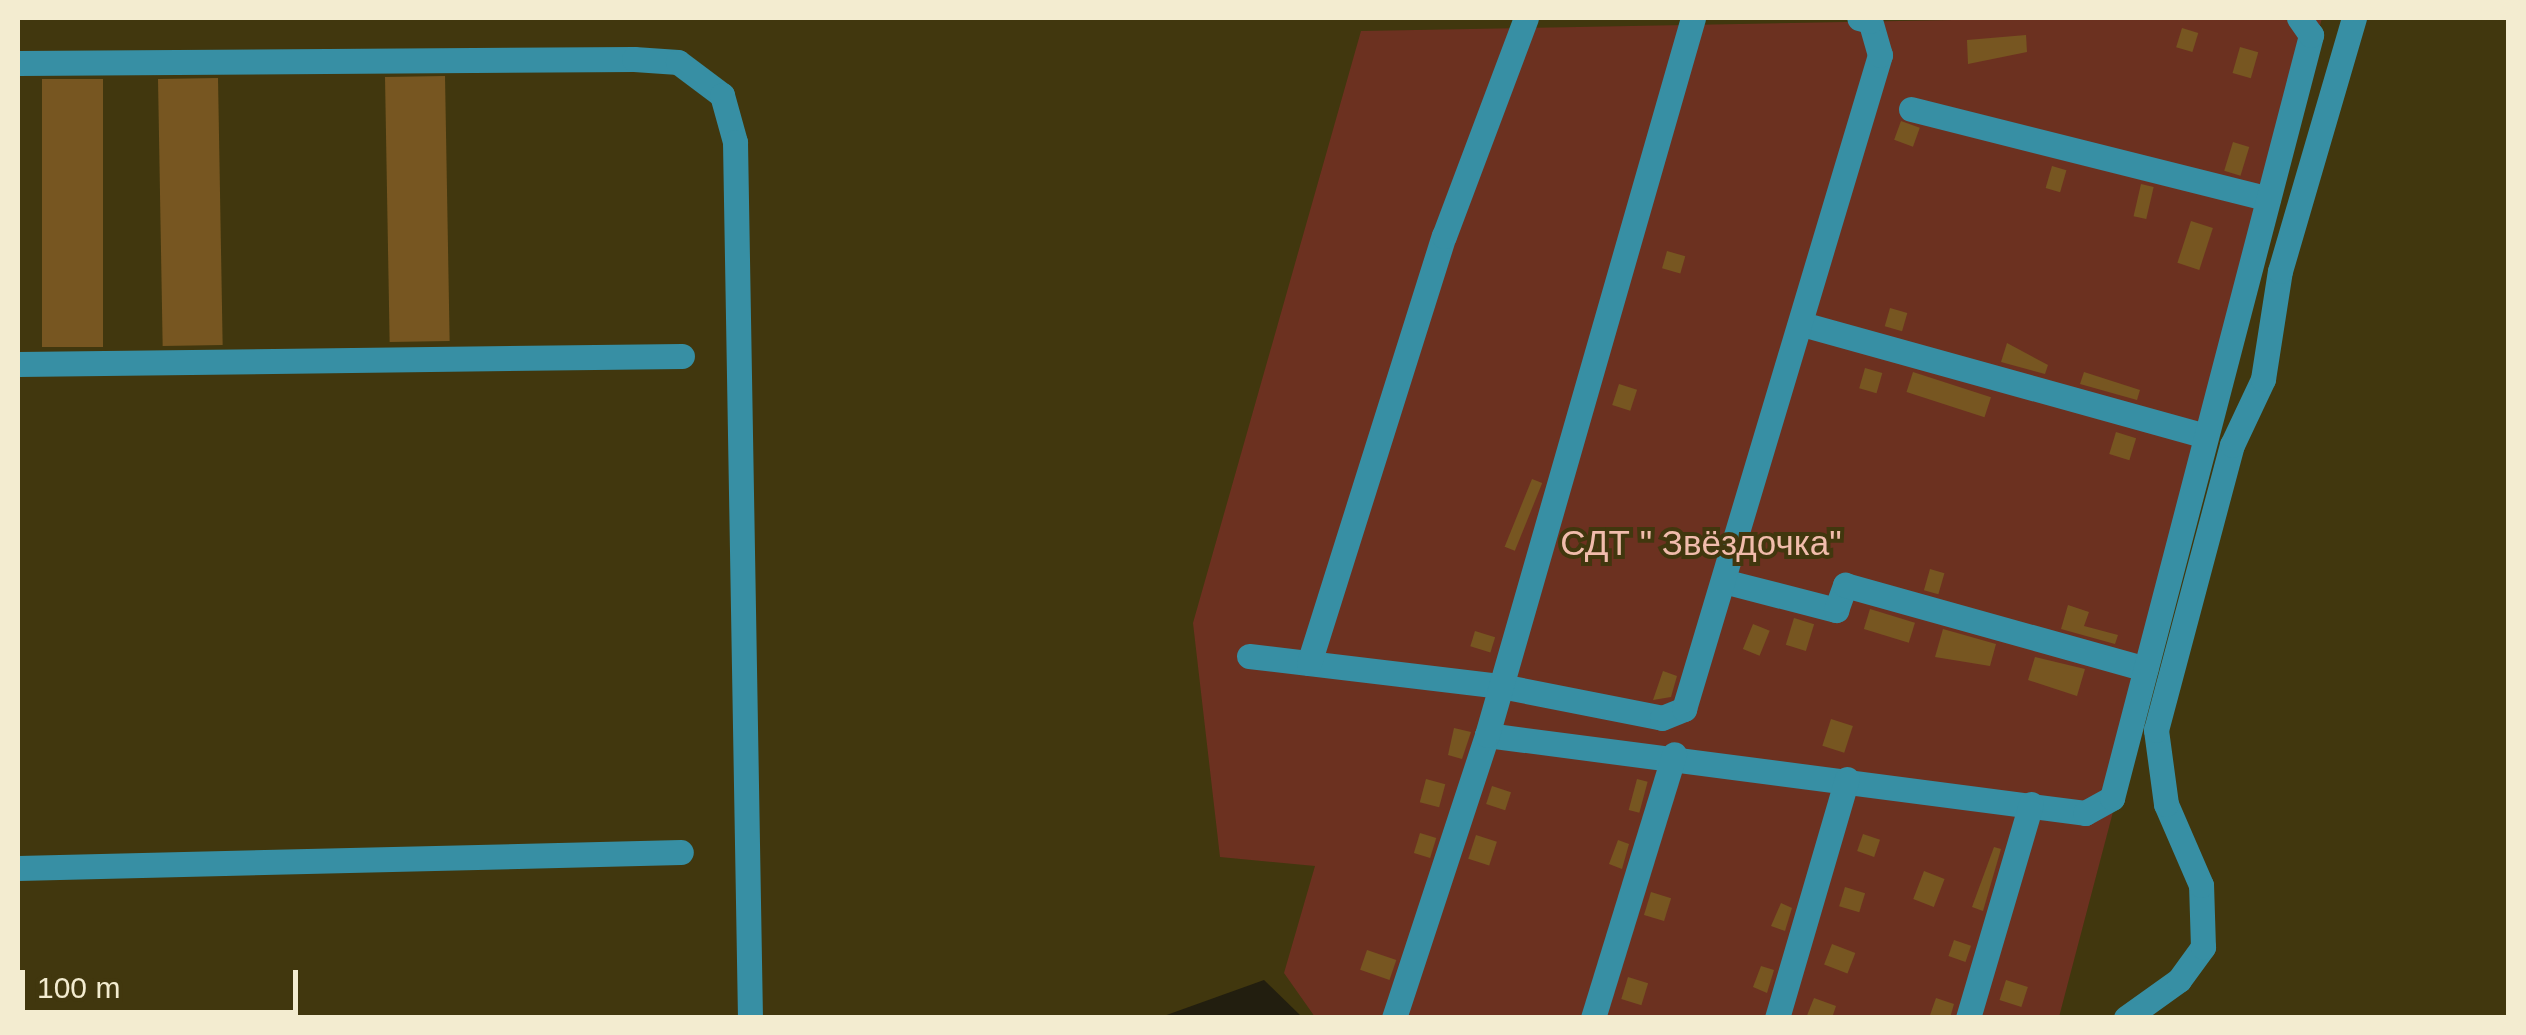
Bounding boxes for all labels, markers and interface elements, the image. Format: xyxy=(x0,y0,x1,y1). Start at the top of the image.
park label: СДТ " Звёздочка" xyxy=(1560,522,1842,564)
scale bar xyxy=(25,950,302,1012)
text: 100 m xyxy=(37,971,120,1004)

